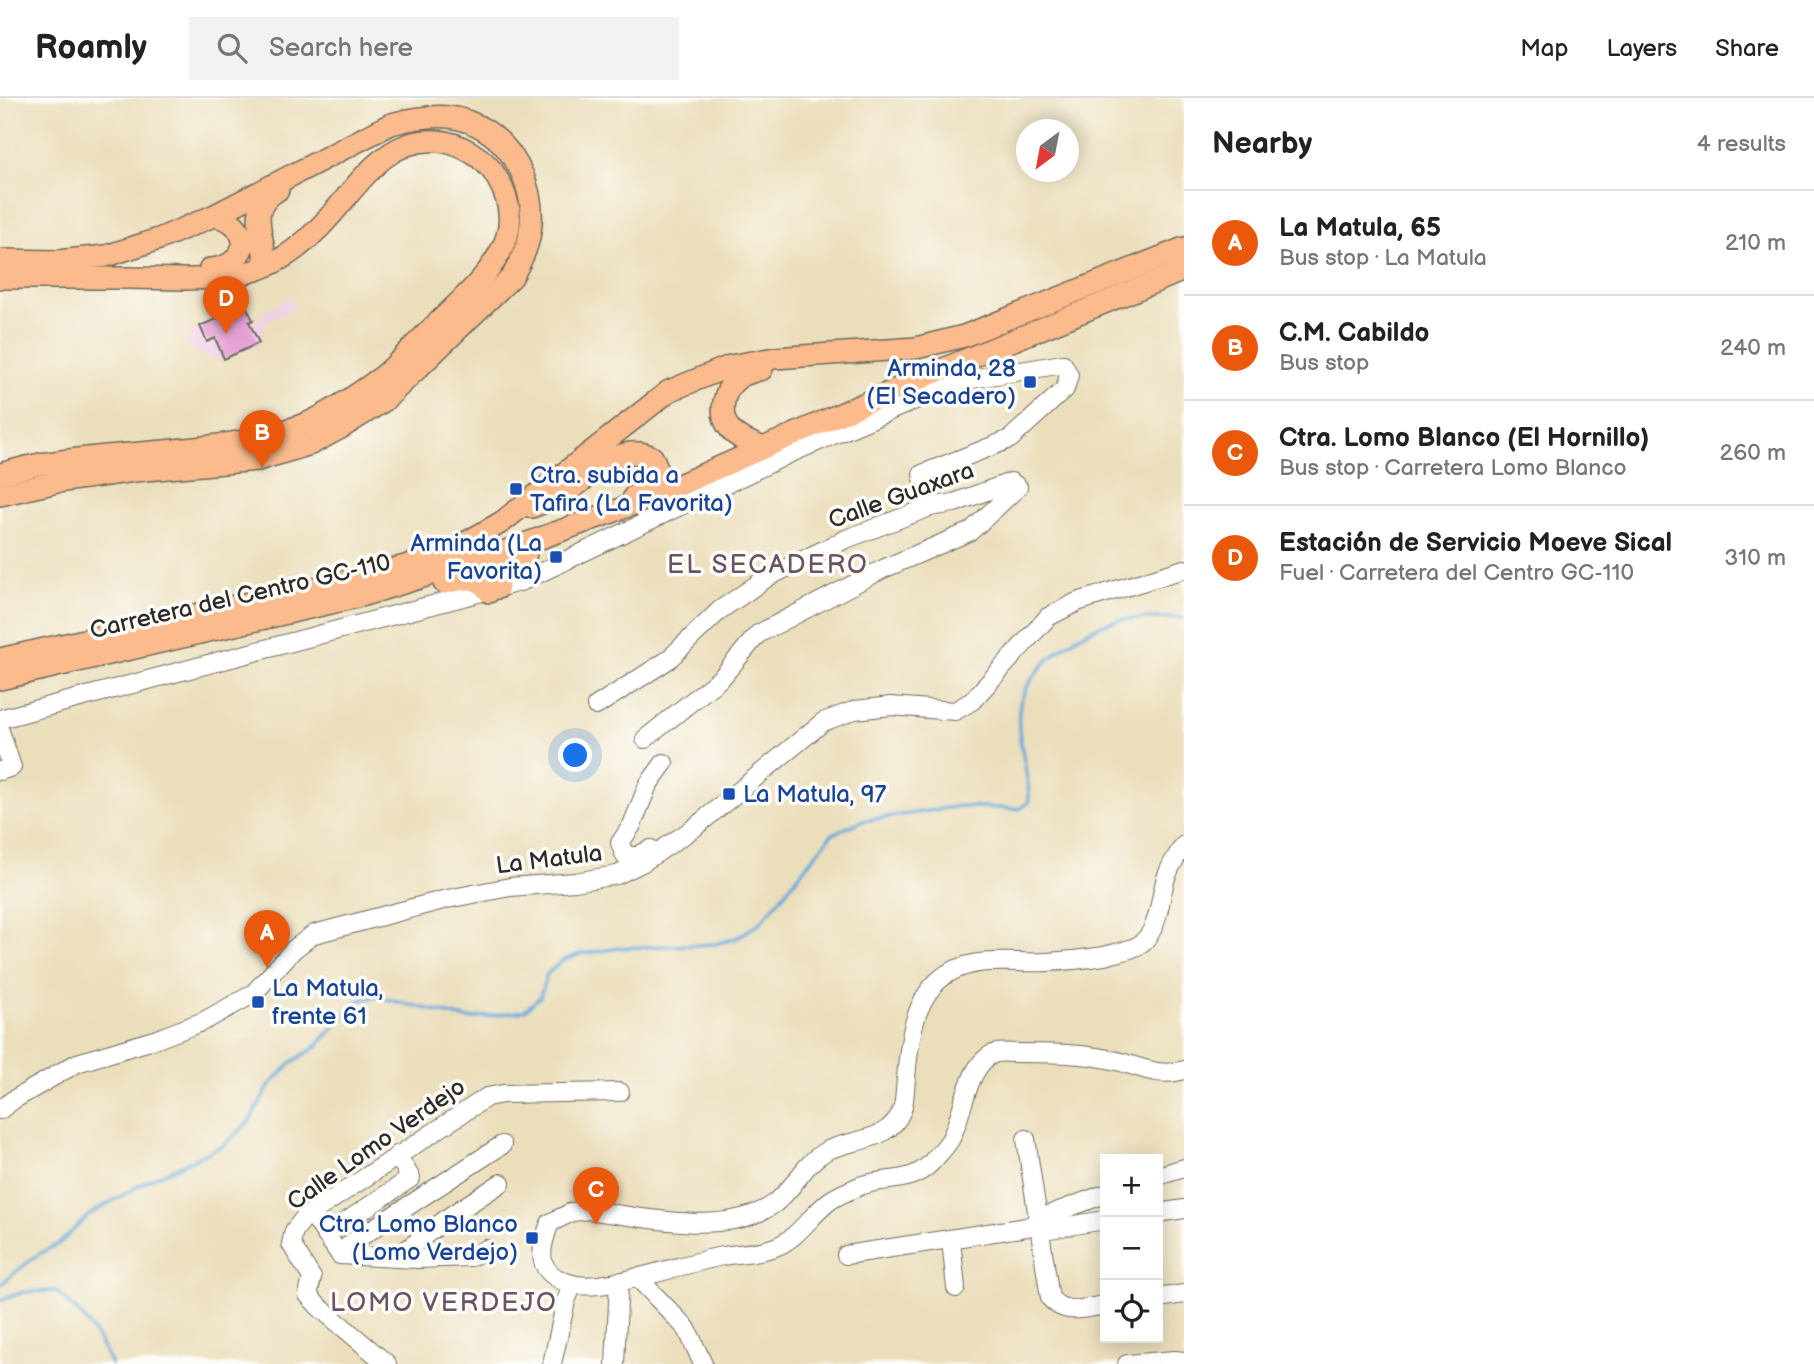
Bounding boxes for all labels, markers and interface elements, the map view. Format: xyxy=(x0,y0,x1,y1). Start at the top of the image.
search box xyxy=(189,17,679,80)
text: Roamly xyxy=(35,28,147,68)
icon: search xyxy=(213,29,251,67)
text: Search here xyxy=(269,33,413,64)
text: Map xyxy=(1520,34,1568,63)
text: Layers xyxy=(1606,34,1677,63)
text: Share xyxy=(1715,34,1779,63)
north arrow xyxy=(1016,119,1079,182)
text: Nearby xyxy=(1212,126,1312,162)
text: 4 results xyxy=(1697,130,1786,158)
text: La Matula, 65 xyxy=(1279,213,1441,244)
text: A xyxy=(1228,229,1242,257)
text: 210 m xyxy=(1725,229,1786,257)
text: Bus stop · La Matula xyxy=(1279,244,1487,272)
pin: D xyxy=(203,276,249,334)
text: C.M. Cabildo xyxy=(1279,318,1429,349)
text: B xyxy=(1227,334,1243,362)
text: 240 m xyxy=(1720,334,1786,362)
text: Bus stop xyxy=(1279,349,1369,377)
place label: Arminda, 28 (El Secadero) xyxy=(866,354,1016,411)
marker: Arminda, 28 (El Secadero) xyxy=(1022,374,1038,390)
pin: B xyxy=(239,410,285,468)
text: Ctra. Lomo Blanco (El Hornillo) xyxy=(1279,423,1649,454)
text: C xyxy=(1227,439,1243,467)
text: 260 m xyxy=(1720,439,1786,467)
text: Bus stop · Carretera Lomo Blanco xyxy=(1279,454,1626,482)
street label: Calle Guaxara xyxy=(824,456,978,535)
place label: Ctra. subida a Tafira (La Favorita) xyxy=(530,461,733,518)
marker: Ctra. subida a Tafira (La Favorita) xyxy=(508,481,524,497)
text: Estación de Servicio Moeve Sical xyxy=(1279,528,1672,559)
place label: Arminda (La Favorita) xyxy=(411,529,542,586)
text: D xyxy=(1227,544,1243,572)
text: 310 m xyxy=(1724,544,1786,572)
street label: Carretera del Centro GC-110 xyxy=(87,548,393,645)
marker: Arminda (La Favorita) xyxy=(548,549,564,565)
district label: EL SECADERO xyxy=(667,550,869,581)
text: Fuel · Carretera del Centro GC-110 xyxy=(1279,559,1634,587)
your location xyxy=(558,738,592,772)
place label: La Matula, 97 xyxy=(743,780,887,809)
marker: La Matula, 97 xyxy=(721,786,737,802)
street label: La Matula xyxy=(494,839,604,880)
pin: A xyxy=(244,910,290,968)
place label: La Matula, frente 61 xyxy=(272,974,383,1031)
marker: La Matula, frente 61 xyxy=(250,994,266,1010)
street label: Calle Lomo Verdejo xyxy=(282,1072,471,1217)
map controls xyxy=(1100,1154,1163,1343)
button: + xyxy=(1100,1154,1163,1217)
pin: C xyxy=(573,1167,619,1225)
place label: Ctra. Lomo Blanco (Lomo Verdejo) xyxy=(319,1210,518,1267)
button: − xyxy=(1100,1217,1163,1280)
marker: Ctra. Lomo Blanco (Lomo Verdejo) xyxy=(524,1230,540,1246)
button: locate xyxy=(1100,1280,1163,1343)
district label: LOMO VERDEJO xyxy=(330,1288,558,1319)

